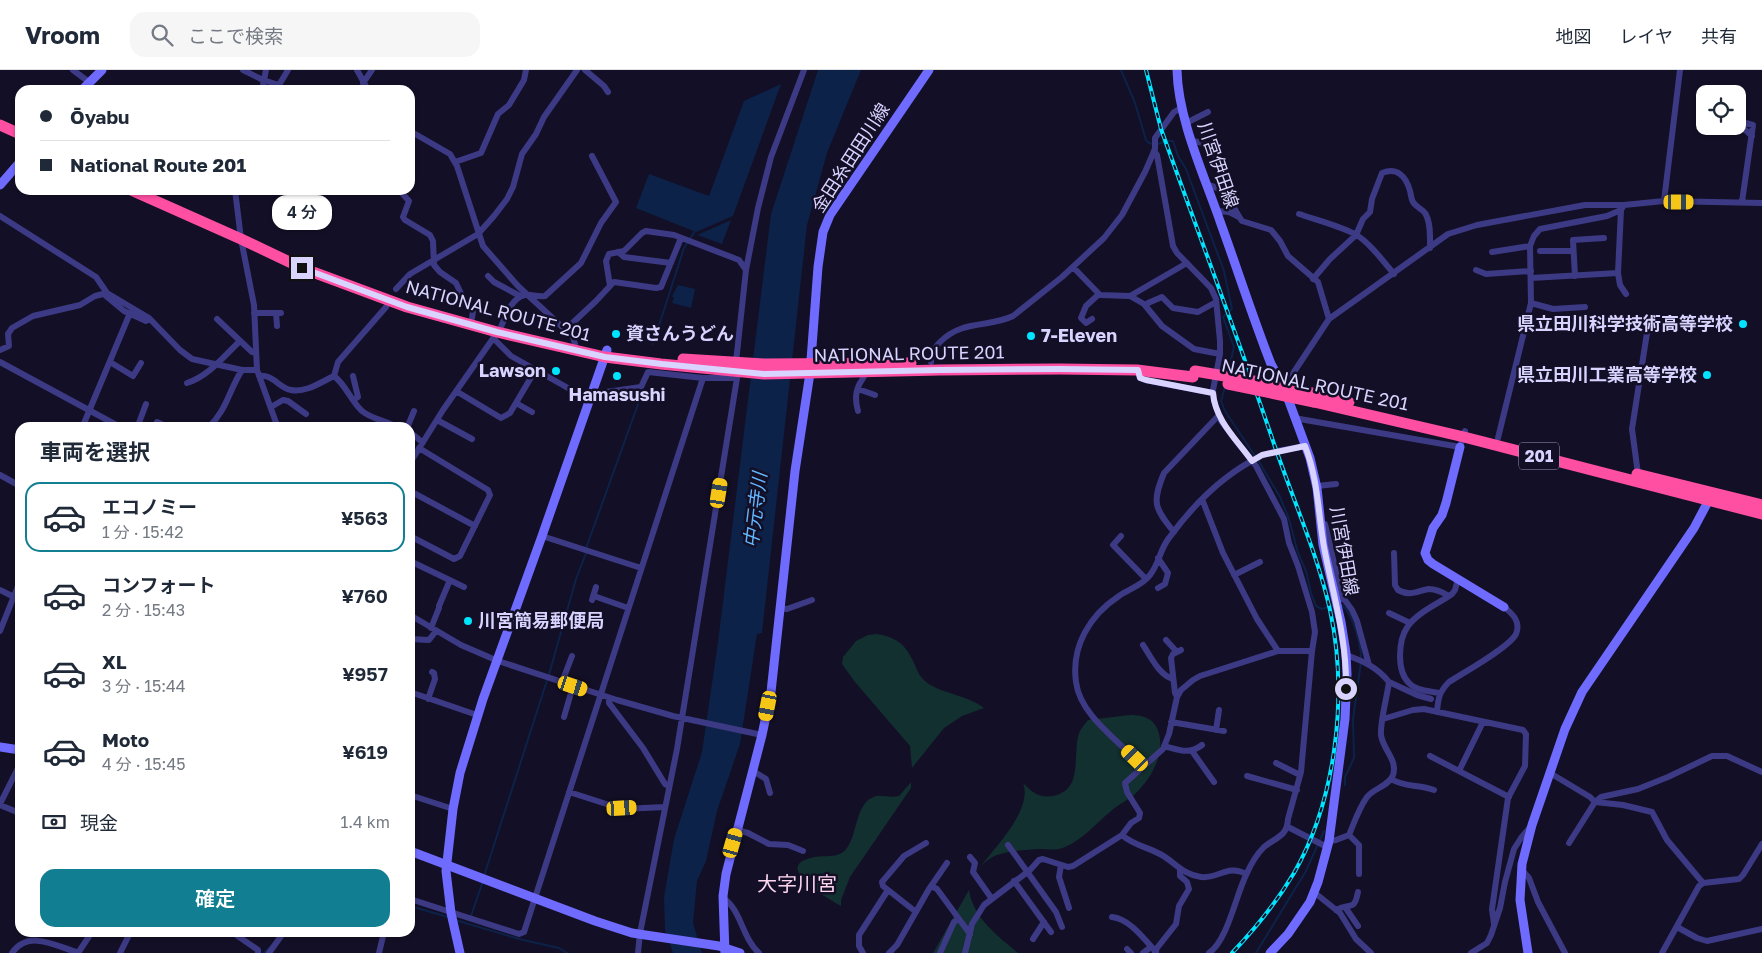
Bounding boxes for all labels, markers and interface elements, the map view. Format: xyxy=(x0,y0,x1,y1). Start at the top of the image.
search box xyxy=(130,12,480,57)
text: Vroom xyxy=(25,20,100,49)
icon: search xyxy=(148,21,176,49)
text: ここで検索 xyxy=(188,24,283,47)
text: 地図 xyxy=(1556,25,1592,47)
text: レイヤ xyxy=(1620,25,1673,47)
text: 共有 xyxy=(1701,25,1737,47)
map controls xyxy=(1696,85,1746,135)
button: locate xyxy=(1696,85,1746,135)
street label: 金田糸田田川線 xyxy=(807,99,894,216)
text: Ōyabu xyxy=(70,105,129,128)
street label: 川宮伊田線 xyxy=(1194,119,1244,211)
text: National Route 201 xyxy=(70,153,246,176)
car xyxy=(1664,195,1694,210)
callout: 4 分 xyxy=(272,196,332,230)
text: 4 分 xyxy=(287,202,317,222)
route end xyxy=(291,257,313,279)
street label: NATIONAL ROUTE 201 xyxy=(403,275,593,345)
place label: 県立田川科学技術高等学校 xyxy=(1517,312,1733,334)
marker: 県立田川科学技術高等学校 xyxy=(1737,318,1749,330)
place label: 資さんうどん xyxy=(626,322,734,344)
place label: 7-Eleven xyxy=(1041,324,1117,346)
marker: 資さんうどん xyxy=(610,328,622,340)
marker: 7-Eleven xyxy=(1025,330,1037,342)
street label: NATIONAL ROUTE 201 xyxy=(814,340,1005,366)
street label: NATIONAL ROUTE 201 xyxy=(1220,353,1411,415)
place label: Lawson xyxy=(479,359,546,381)
place label: 県立田川工業高等学校 xyxy=(1517,363,1697,385)
marker: Lawson xyxy=(550,365,562,377)
marker: 県立田川工業高等学校 xyxy=(1701,369,1713,381)
marker: Hamasushi xyxy=(611,370,623,382)
place label: Hamasushi xyxy=(568,383,666,405)
text: 車両を選択 xyxy=(40,438,150,465)
road number: 201 xyxy=(1519,442,1559,470)
water label: 中元寺川 xyxy=(738,469,771,549)
car xyxy=(709,477,728,509)
icon: car xyxy=(42,495,87,540)
text: エコノミー xyxy=(102,495,197,518)
street label: 川宮伊田線 xyxy=(1326,505,1364,597)
text: ¥563 xyxy=(341,506,388,529)
text: 1 分 · 15:42 xyxy=(102,522,183,542)
icon: car xyxy=(42,573,87,618)
text: コンフォート xyxy=(102,573,215,596)
text: ¥760 xyxy=(341,584,388,607)
text: 2 分 · 15:43 xyxy=(102,600,185,620)
place label: 川宮簡易郵便局 xyxy=(478,609,604,631)
marker: 川宮簡易郵便局 xyxy=(462,615,474,627)
text: XL xyxy=(102,650,127,673)
icon: car xyxy=(42,651,87,696)
text: ¥957 xyxy=(342,662,388,685)
car xyxy=(556,674,589,698)
text: 3 分 · 15:44 xyxy=(102,676,186,696)
route start xyxy=(1335,678,1357,700)
car xyxy=(757,690,778,722)
text: Moto xyxy=(102,728,149,751)
icon: car xyxy=(42,729,87,774)
text: ¥619 xyxy=(342,740,388,763)
car xyxy=(1119,742,1151,774)
text: 4 分 · 15:45 xyxy=(102,754,185,774)
car xyxy=(606,800,637,816)
icon: cash xyxy=(40,808,68,836)
text: 現金 xyxy=(80,811,118,834)
text: 1.4 km xyxy=(340,812,390,832)
car xyxy=(721,827,744,859)
button: 確定 xyxy=(40,869,390,927)
district label: 大字川宮 xyxy=(757,871,837,895)

